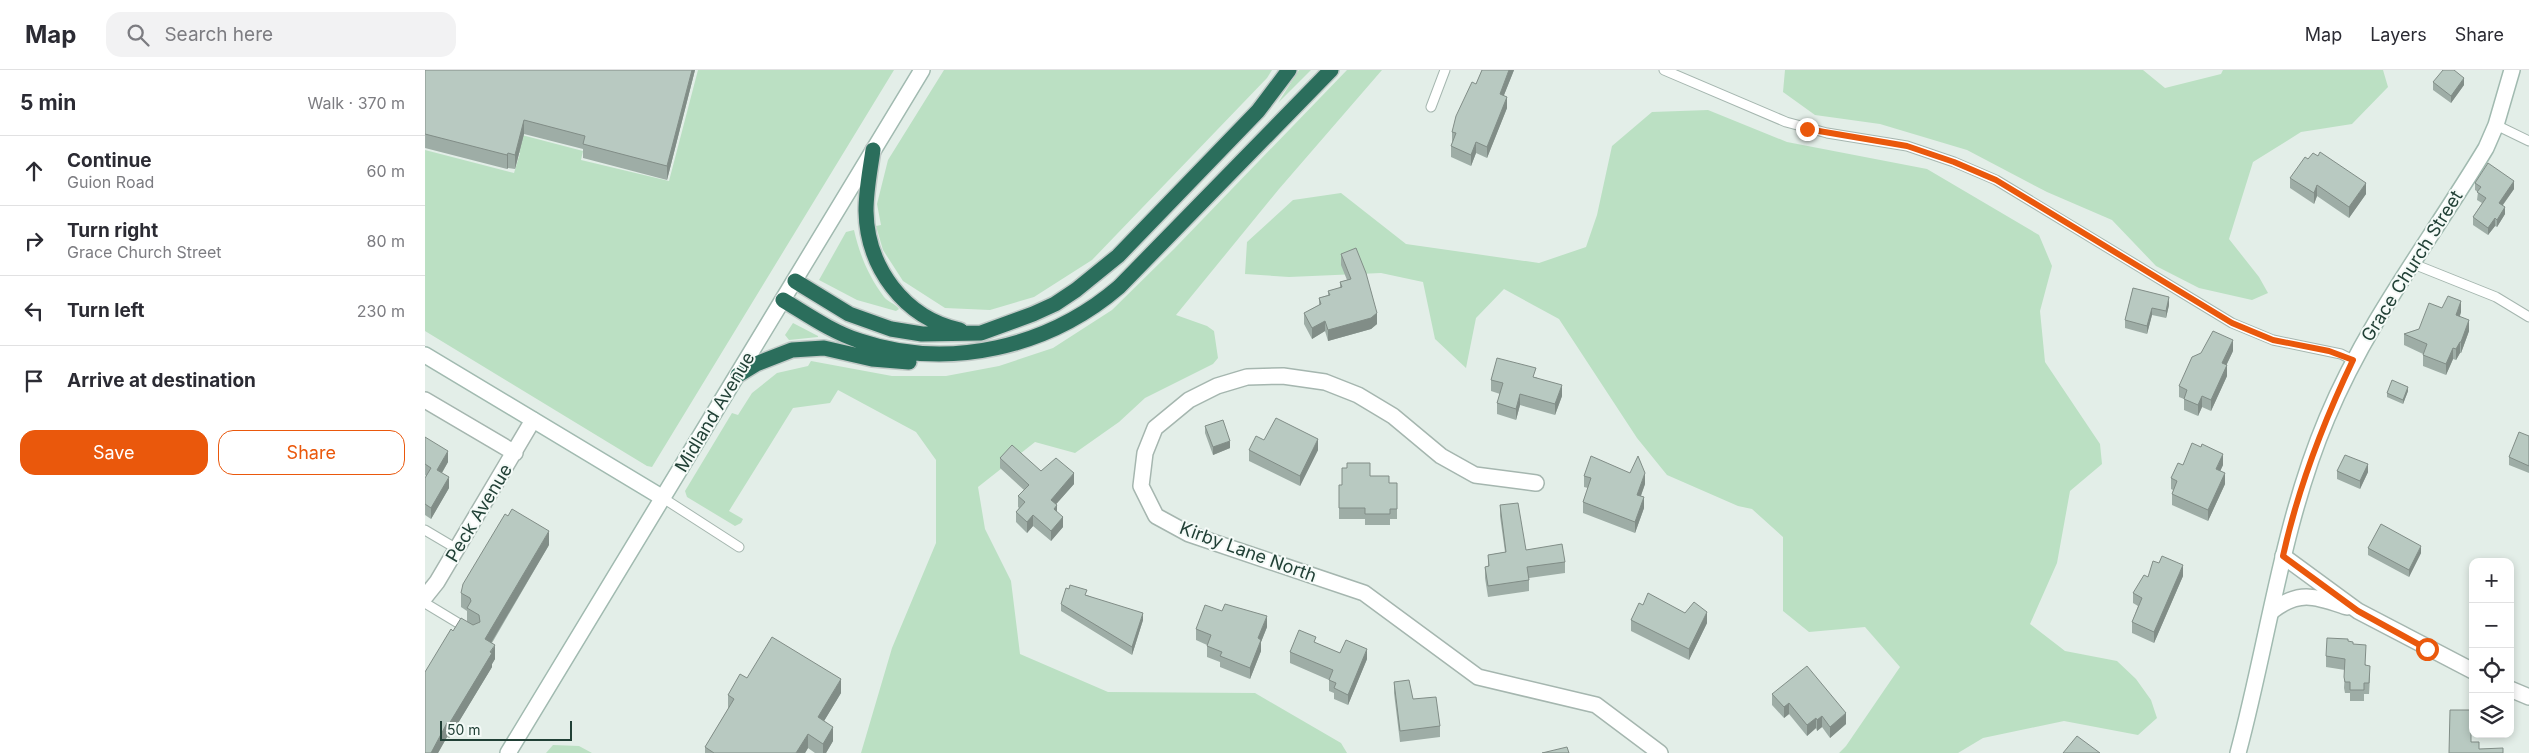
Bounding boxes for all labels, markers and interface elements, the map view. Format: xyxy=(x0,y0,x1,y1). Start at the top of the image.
search box xyxy=(106,12,456,57)
text: Map xyxy=(25,20,76,49)
icon: search xyxy=(124,21,152,49)
text: Search here xyxy=(164,23,273,46)
text: Map xyxy=(2305,24,2342,45)
text: Layers xyxy=(2370,24,2427,45)
text: Share xyxy=(2455,24,2504,45)
text: 5 min xyxy=(20,90,76,115)
text: Walk · 370 m xyxy=(308,93,405,113)
route end xyxy=(1796,118,1819,141)
text: Continue xyxy=(67,149,152,172)
icon: ahead xyxy=(20,157,48,185)
text: 60 m xyxy=(366,161,405,181)
text: Guion Road xyxy=(67,172,154,192)
street label: Grace Church Street xyxy=(2357,186,2467,345)
text: Turn right xyxy=(67,219,158,242)
icon: right xyxy=(20,227,48,255)
text: 80 m xyxy=(366,231,405,251)
text: Grace Church Street xyxy=(67,242,222,262)
icon: left xyxy=(20,297,48,325)
text: Turn left xyxy=(67,299,145,322)
text: 230 m xyxy=(357,301,405,321)
street label: Midland Avenue xyxy=(671,348,759,475)
icon: arrive xyxy=(20,367,48,395)
text: Arrive at destination xyxy=(67,369,256,392)
button: Save xyxy=(20,430,208,475)
button: Share xyxy=(218,430,405,475)
street label: Peck Avenue xyxy=(441,460,516,565)
street label: Kirby Lane North xyxy=(1177,517,1319,586)
map controls xyxy=(2469,558,2514,738)
button: + xyxy=(2469,558,2514,603)
button: − xyxy=(2469,603,2514,648)
route start xyxy=(2416,638,2439,661)
button: locate xyxy=(2469,648,2514,693)
button: layers xyxy=(2469,693,2514,738)
scale bar xyxy=(440,718,573,741)
text: 50 m xyxy=(447,721,481,738)

